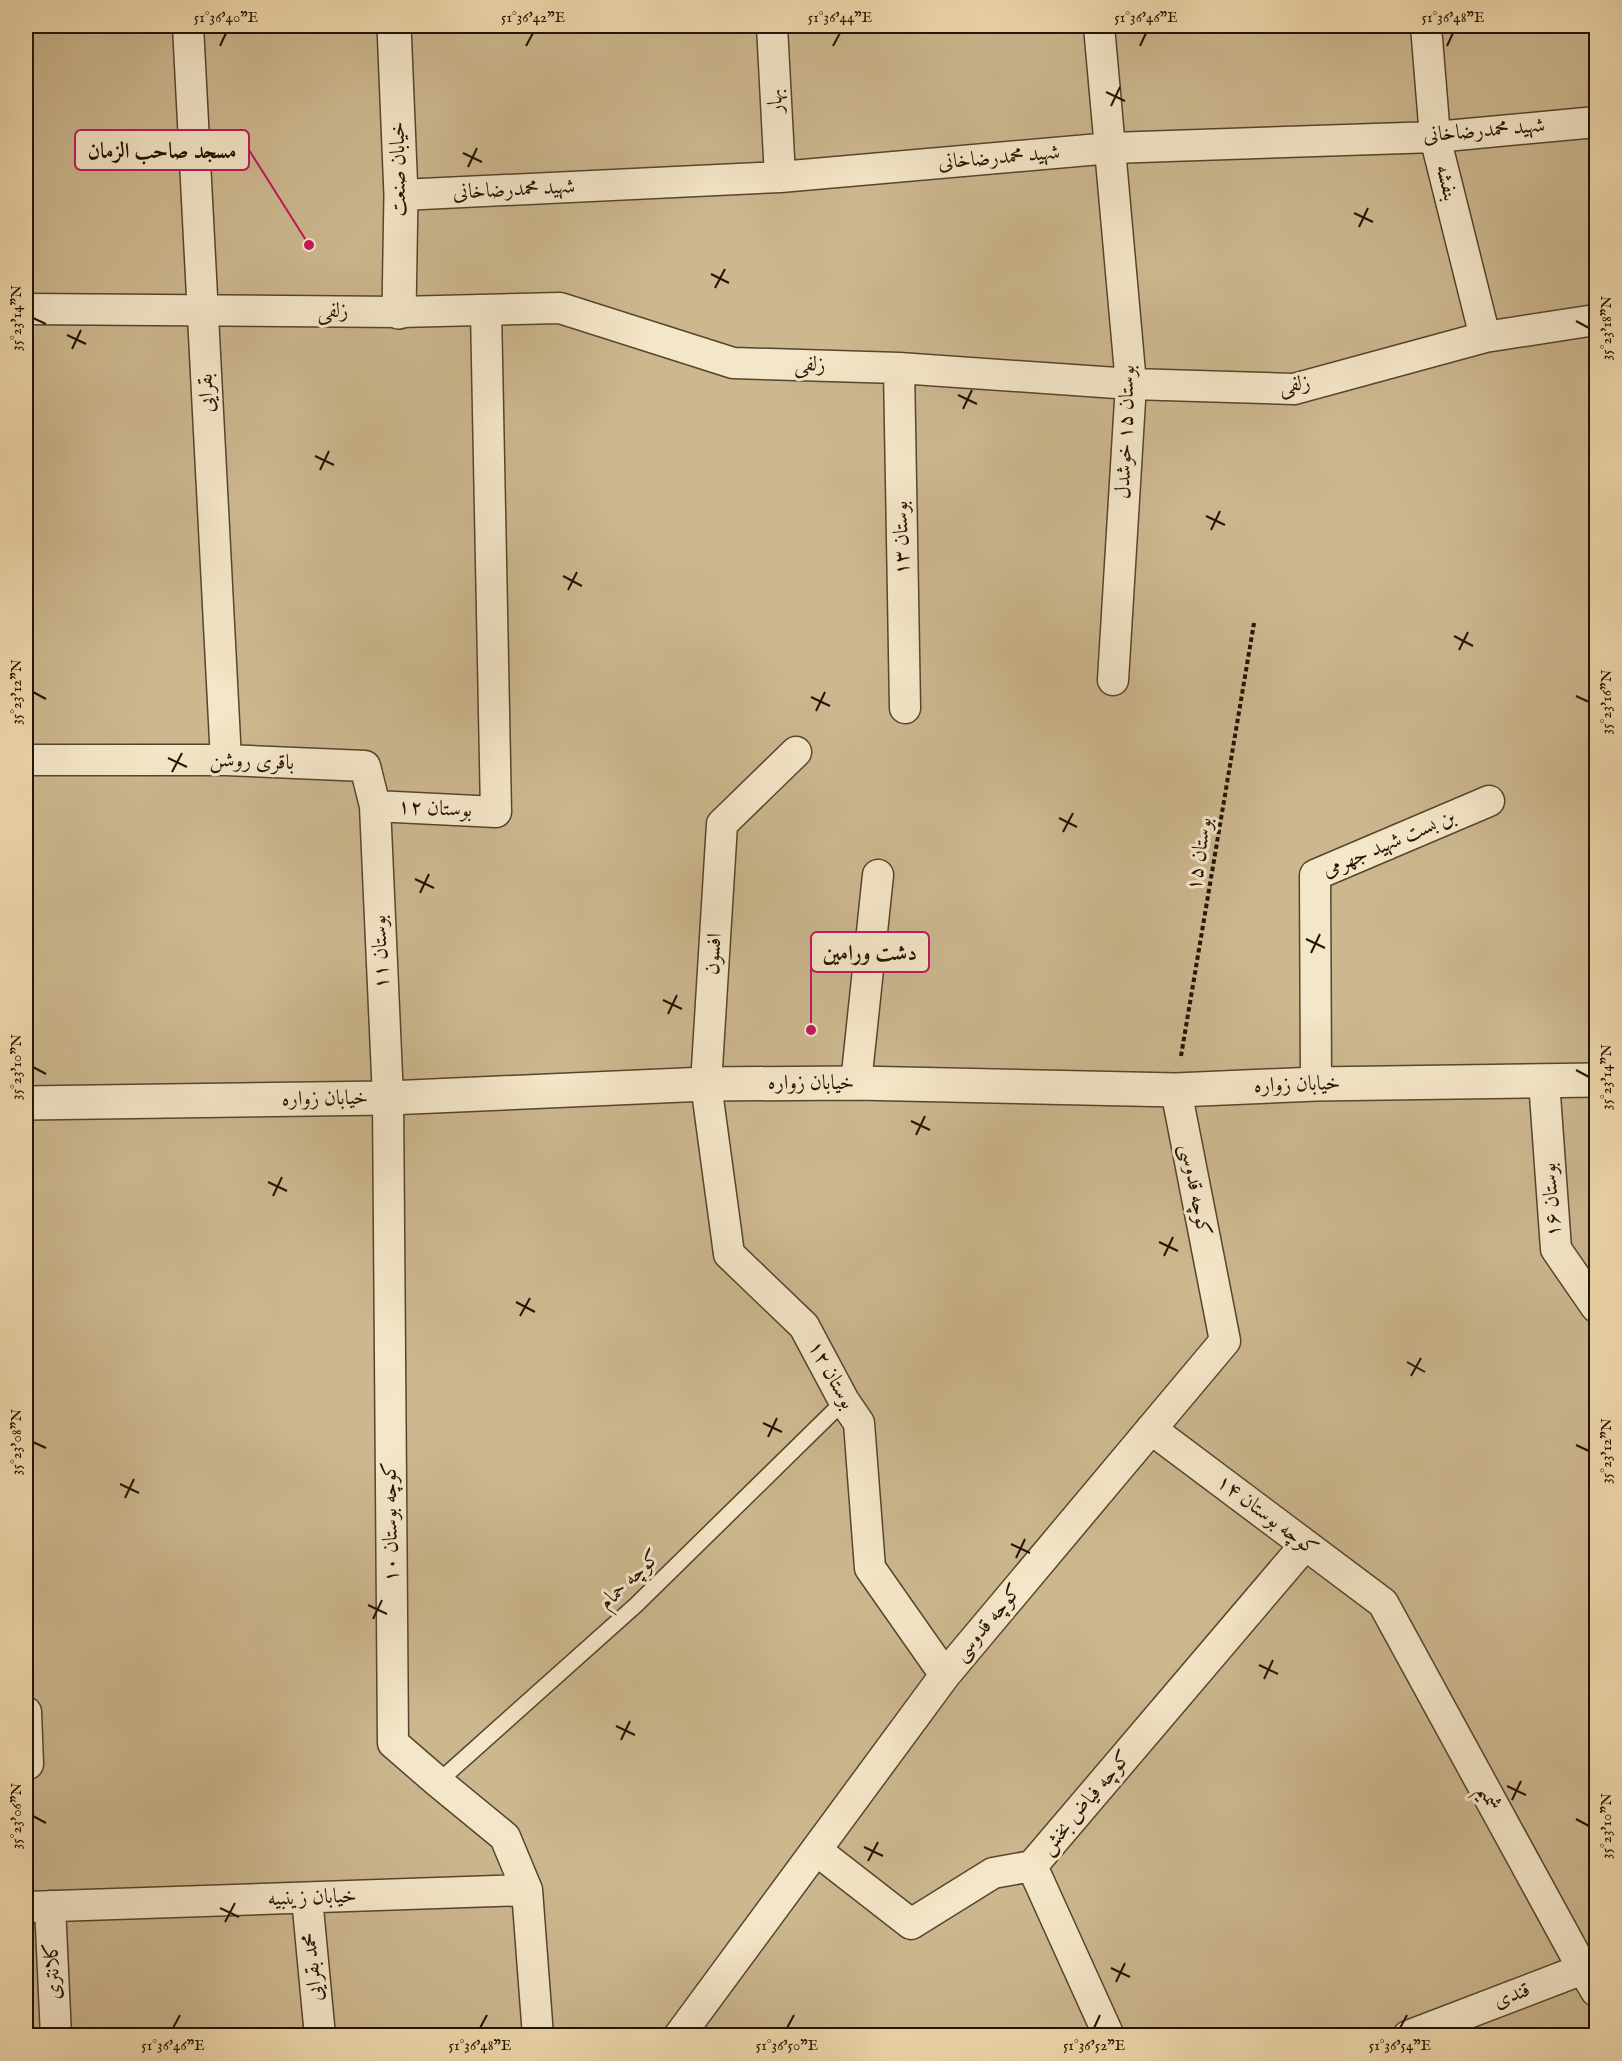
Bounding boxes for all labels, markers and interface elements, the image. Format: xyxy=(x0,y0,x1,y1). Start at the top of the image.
text: 51°36'40"E xyxy=(194,8,258,27)
text: 51°36'42"E xyxy=(501,8,565,27)
text: 51°36'44"E xyxy=(808,8,872,27)
text: 51°36'46"E xyxy=(1114,8,1178,27)
text: 51°36'48"E xyxy=(1422,8,1484,27)
street label: بهار xyxy=(762,88,790,116)
street label: شهید محمدرضاخانی xyxy=(1422,112,1546,150)
street label: خیابان صنعت xyxy=(385,121,413,217)
callout: مسجد صاحب الزمان xyxy=(75,130,249,170)
text: مسجد صاحب الزمان xyxy=(87,138,237,166)
street label: شهید محمدرضاخانی xyxy=(937,139,1061,177)
street label: بنفشه xyxy=(1428,162,1464,204)
street label: شهید محمدرضاخانی xyxy=(452,173,576,207)
text: 35°23'14"N xyxy=(7,285,26,351)
text: 35°23'18"N xyxy=(1597,296,1616,360)
street label: زلفی xyxy=(318,298,349,325)
street label: زلفی xyxy=(794,351,826,379)
street label: بوستان ۱۵ خوشدل xyxy=(1110,364,1142,500)
street label: زلفی xyxy=(1278,370,1312,400)
street label: بقرایی xyxy=(192,373,222,413)
street label: بوستان ۱۳ xyxy=(888,501,916,575)
text: 35°23'12"N xyxy=(7,659,26,725)
text: 35°23'16"N xyxy=(1597,670,1616,734)
street label: باقری روشن xyxy=(209,747,295,777)
street label: بوستان ۱۲ xyxy=(397,794,473,824)
street label: بن بست شهید جهرمی xyxy=(1318,804,1460,884)
street label: بوستان ۱۵ xyxy=(1181,815,1219,893)
street label: بوستان ۱۱ xyxy=(366,914,396,990)
street label: افسون xyxy=(699,932,729,976)
callout: دشت ورامین xyxy=(811,932,929,972)
text: دشت ورامین xyxy=(823,940,917,968)
text: 35°23'10"N xyxy=(7,1034,26,1100)
text: 35°23'14"N xyxy=(1597,1044,1616,1110)
street label: خیابان زواره xyxy=(768,1070,854,1097)
street label: خیابان زواره xyxy=(1253,1070,1341,1100)
street label: خیابان زواره xyxy=(281,1085,369,1113)
street label: کوچه قدوسی xyxy=(1173,1142,1217,1238)
street label: بوستان ۱۶ xyxy=(1536,1162,1568,1238)
street label: بوستان ۱۲ xyxy=(801,1336,861,1414)
text: 35°23'08"N xyxy=(7,1409,26,1475)
text: 35°23'12"N xyxy=(1597,1418,1616,1484)
street label: کوچه بوستان ۱۰ xyxy=(376,1461,406,1583)
street label: کوچه بوستان ۱۴ xyxy=(1211,1469,1323,1563)
street label: کوچه حمام xyxy=(593,1544,669,1618)
street label: کوچه قدوسی xyxy=(948,1579,1028,1667)
street label: کوچه فیاض بخش xyxy=(1034,1745,1138,1861)
street label: شمیم xyxy=(1466,1780,1507,1819)
text: 35°23'06"N xyxy=(7,1783,26,1849)
text: 35°23'10"N xyxy=(1597,1793,1616,1859)
street label: خیابان زینبیه xyxy=(267,1883,357,1913)
street label: محمد بقرایی xyxy=(296,1931,330,2003)
street label: کلانتری xyxy=(38,1941,68,2001)
street label: قندی xyxy=(1490,1977,1534,2015)
text: 51°36'46"E xyxy=(141,2036,205,2055)
text: 51°36'48"E xyxy=(449,2036,511,2055)
text: 51°36'50"E xyxy=(756,2036,818,2055)
text: 51°36'52"E xyxy=(1063,2036,1125,2055)
text: 51°36'54"E xyxy=(1369,2036,1431,2055)

